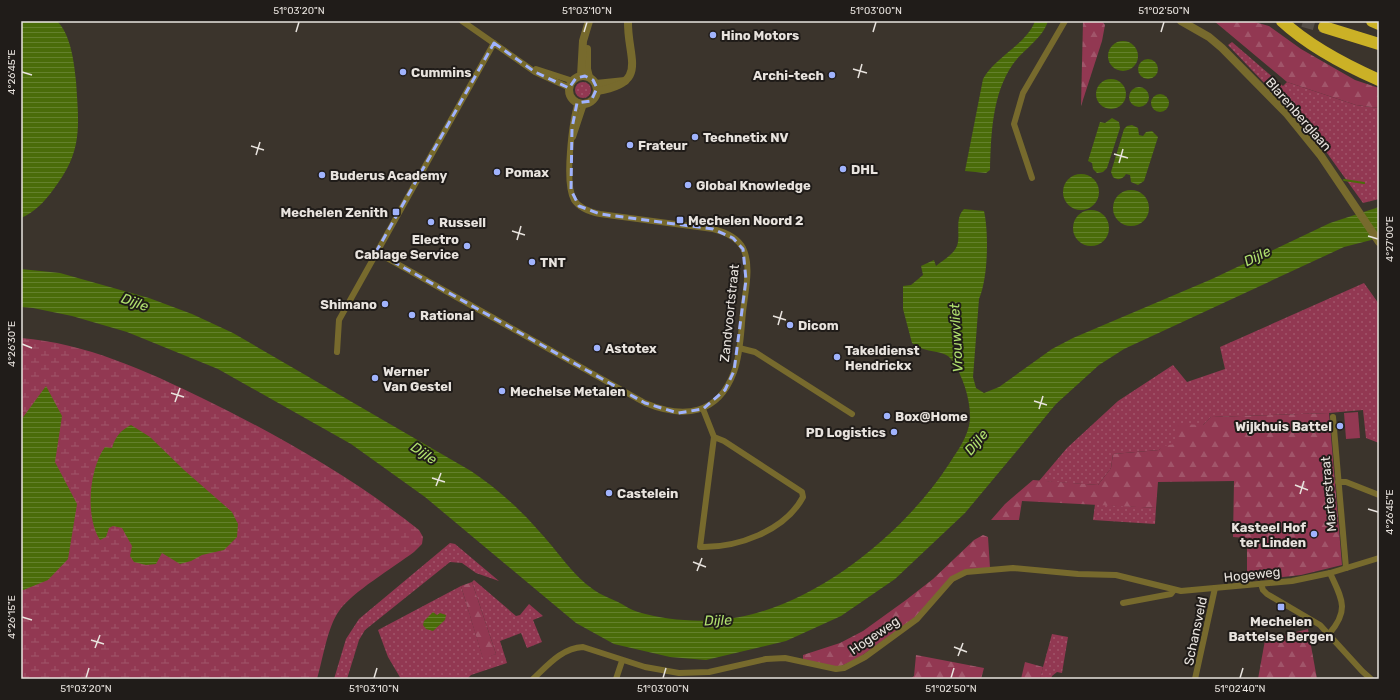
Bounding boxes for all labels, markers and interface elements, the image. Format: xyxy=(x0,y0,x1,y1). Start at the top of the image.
text: 51°03'20"N xyxy=(273,5,325,17)
text: 51°03'10"N xyxy=(562,5,612,17)
text: 51°03'00"N xyxy=(850,5,902,17)
text: 51°02'50"N xyxy=(1138,5,1190,17)
place label: Hino Motors xyxy=(721,28,799,43)
marker: Hino Motors xyxy=(708,30,718,40)
text: 4°26'45"E xyxy=(6,49,18,95)
place label: Cummins xyxy=(411,65,472,80)
marker: Cummins xyxy=(398,67,408,77)
place label: Archi-tech xyxy=(753,68,824,83)
marker: Archi-tech xyxy=(827,70,837,80)
street label: Blarenberglaan xyxy=(1262,75,1334,155)
place label: Technetix NV xyxy=(703,130,789,145)
marker: Technetix NV xyxy=(690,132,700,142)
place label: Frateur xyxy=(638,138,687,153)
marker: Frateur xyxy=(625,140,635,150)
place label: DHL xyxy=(851,162,878,177)
marker: DHL xyxy=(838,164,848,174)
place label: Pomax xyxy=(505,165,549,180)
marker: Pomax xyxy=(492,167,502,177)
place label: Buderus Academy xyxy=(330,168,447,183)
marker: Buderus Academy xyxy=(317,170,327,180)
place label: Global Knowledge xyxy=(696,178,811,193)
marker: Global Knowledge xyxy=(683,180,693,190)
place label: Mechelen Zenith xyxy=(280,205,388,220)
marker: Mechelen Zenith xyxy=(391,207,401,217)
place label: Mechelen Noord 2 xyxy=(688,213,803,228)
place label: Russell xyxy=(439,215,486,230)
marker: Mechelen Noord 2 xyxy=(675,215,685,225)
text: 4°27'00"E xyxy=(1384,216,1396,262)
marker: Russell xyxy=(426,217,436,227)
place label: Electro Cablage Service xyxy=(355,232,459,262)
marker: Electro Cablage Service xyxy=(462,241,472,251)
water label: Dijle xyxy=(1241,243,1274,270)
place label: TNT xyxy=(540,255,566,270)
marker: TNT xyxy=(527,257,537,267)
street label: Zandvoortstraat xyxy=(717,263,742,363)
water label: Dijle xyxy=(119,290,151,315)
place label: Shimano xyxy=(320,297,377,312)
marker: Shimano xyxy=(380,299,390,309)
water label: Vrouwvliet xyxy=(946,302,967,373)
place label: Rational xyxy=(420,308,474,323)
marker: Rational xyxy=(407,310,417,320)
place label: Dicom xyxy=(798,318,839,333)
marker: Dicom xyxy=(785,320,795,330)
text: 4°26'30"E xyxy=(6,321,18,367)
place label: Astotex xyxy=(605,341,657,356)
marker: Astotex xyxy=(592,343,602,353)
place label: Takeldienst Hendrickx xyxy=(845,343,920,373)
marker: Takeldienst Hendrickx xyxy=(832,352,842,362)
place label: Werner Van Gestel xyxy=(383,364,452,394)
marker: Werner Van Gestel xyxy=(370,373,380,383)
place label: Mechelse Metalen xyxy=(510,384,626,399)
marker: Mechelse Metalen xyxy=(497,386,507,396)
place label: Box@Home xyxy=(895,409,968,424)
marker: Box@Home xyxy=(882,411,892,421)
place label: Wijkhuis Battel xyxy=(1235,419,1332,434)
marker: Wijkhuis Battel xyxy=(1335,421,1345,431)
place label: PD Logistics xyxy=(806,425,886,440)
water label: Dijle xyxy=(961,426,992,458)
marker: PD Logistics xyxy=(889,427,899,437)
water label: Dijle xyxy=(407,439,440,468)
street label: Marterstraat xyxy=(1318,456,1339,532)
place label: Castelein xyxy=(617,486,678,501)
marker: Castelein xyxy=(604,488,614,498)
text: 4°26'45"E xyxy=(1384,489,1396,535)
place label: Kasteel Hof ter Linden xyxy=(1231,520,1306,550)
marker: Kasteel Hof ter Linden xyxy=(1309,529,1319,539)
street label: Hogeweg xyxy=(1223,564,1281,586)
text: 4°26'15"E xyxy=(6,595,18,639)
street label: Schansveld xyxy=(1181,595,1210,667)
marker: Mechelen Battelse Bergen xyxy=(1276,602,1286,612)
water label: Dijle xyxy=(704,612,732,629)
street label: Hogeweg xyxy=(846,613,903,658)
place label: Mechelen Battelse Bergen xyxy=(1228,614,1334,644)
text: 51°03'20"N xyxy=(60,683,112,695)
text: 51°03'10"N xyxy=(349,683,399,695)
text: 51°03'00"N xyxy=(637,683,689,695)
text: 51°02'50"N xyxy=(925,683,977,695)
text: 51°02'40"N xyxy=(1214,683,1266,695)

